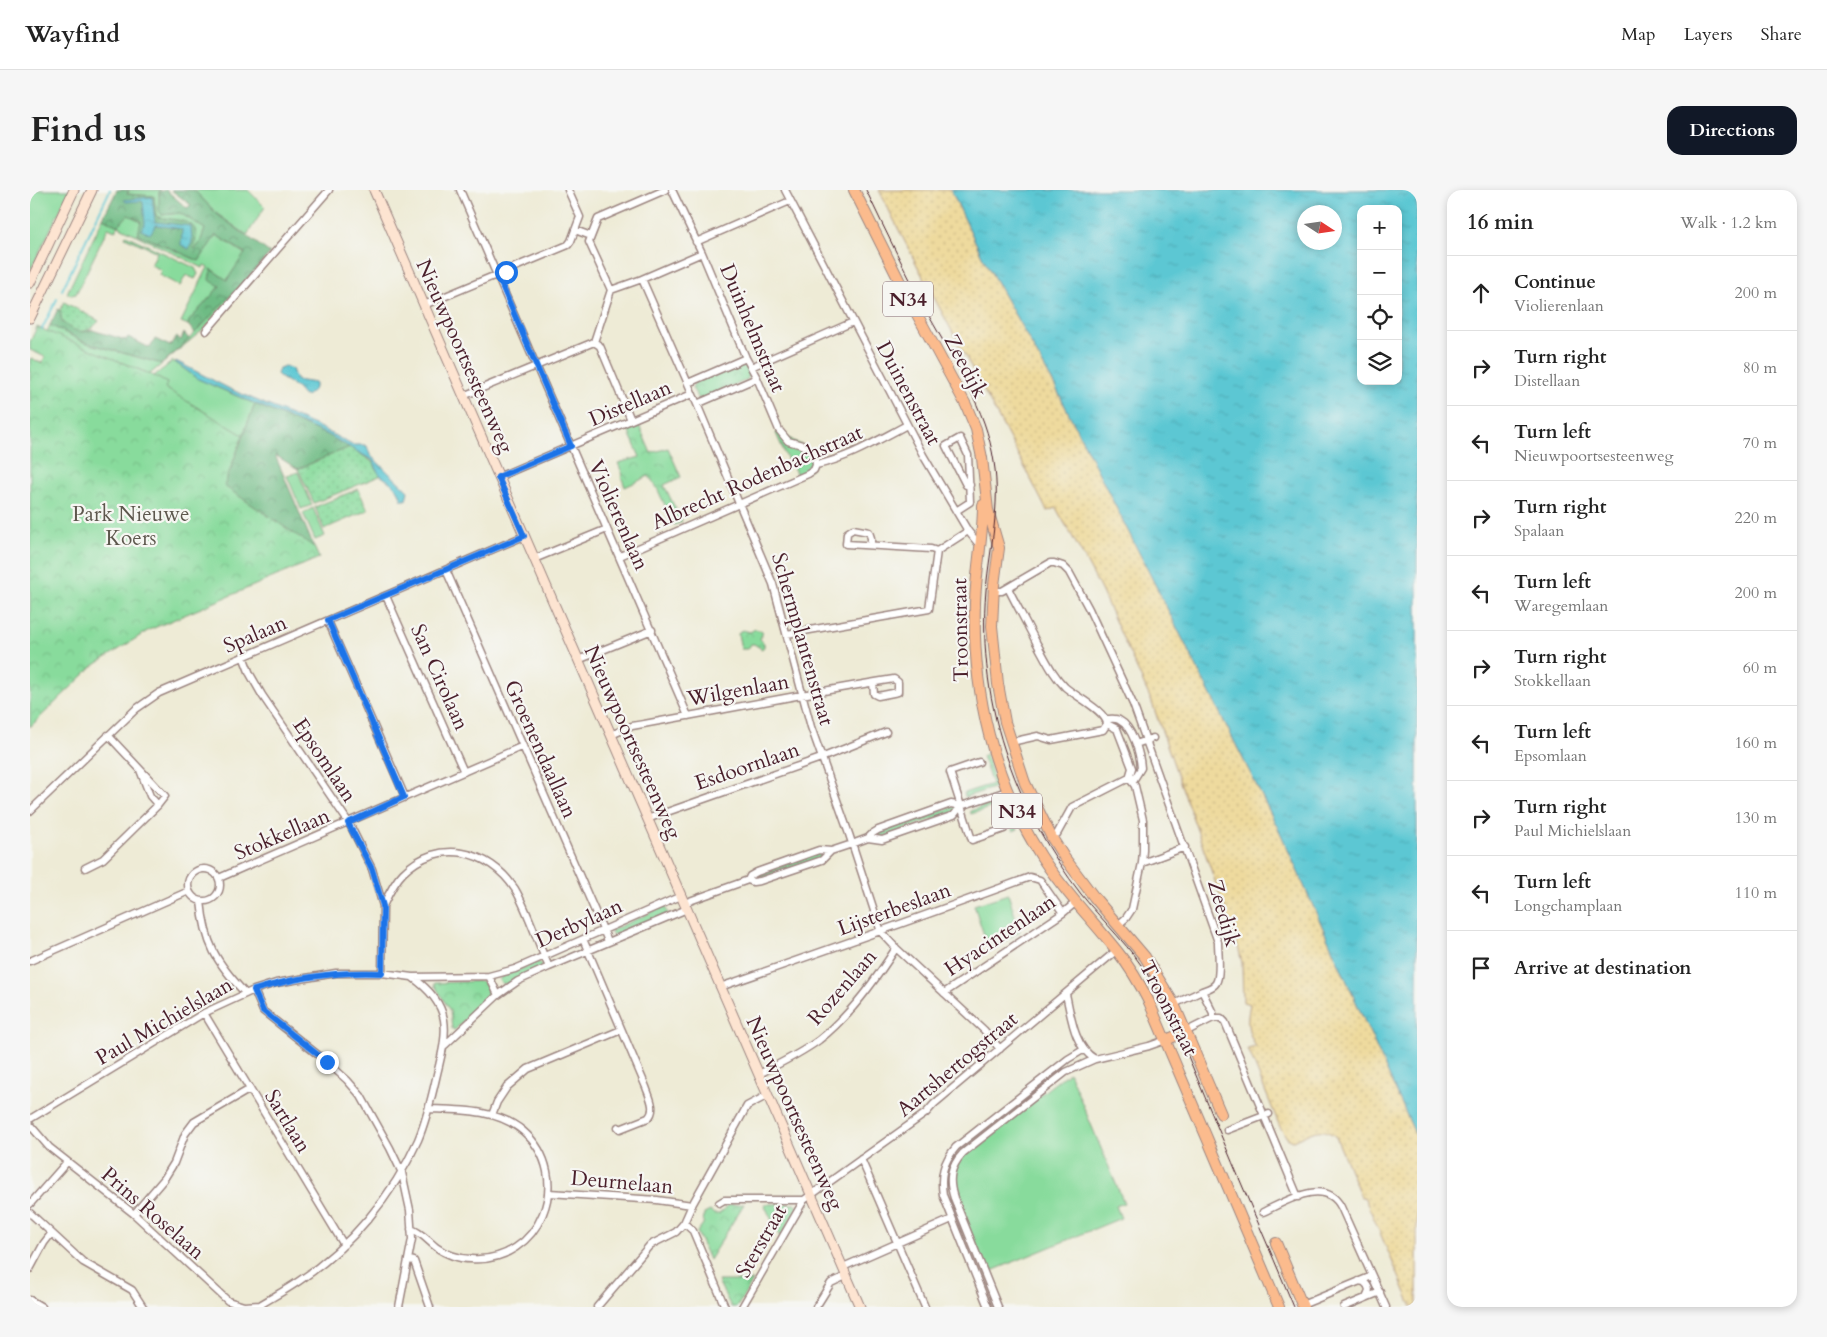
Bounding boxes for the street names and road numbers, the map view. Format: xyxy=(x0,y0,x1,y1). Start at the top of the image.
street label: Nieuwpoortsesteenweg xyxy=(409,255,520,458)
street label: Duinhelmstraat xyxy=(712,260,793,397)
road number: N34 xyxy=(883,282,933,316)
street label: Zeedijk xyxy=(937,329,995,404)
street label: Duinenstraat xyxy=(869,336,948,451)
street label: Distellaan xyxy=(585,373,676,434)
street label: Albrecht Rodenbachstraat xyxy=(647,418,868,537)
street label: Violierenlaan xyxy=(581,455,656,575)
street label: Schermplantenstraat xyxy=(764,549,841,729)
street label: Troonstraat xyxy=(945,577,976,682)
street label: Spalaan xyxy=(219,608,291,661)
street label: San Cirolaan xyxy=(403,619,476,735)
street label: Nieuwpoortsesteenweg xyxy=(577,641,688,844)
street label: Wilgenlaan xyxy=(684,667,791,714)
street label: Groenendaallaan xyxy=(497,675,584,823)
street label: Epsomlaan xyxy=(286,713,363,808)
street label: Esdoornlaan xyxy=(691,735,803,798)
road number: N34 xyxy=(992,794,1042,828)
street label: Stokkellaan xyxy=(230,801,335,868)
street label: Lijsterbeslaan xyxy=(833,876,955,943)
street label: Zeedijk xyxy=(1200,876,1247,951)
street label: Hyacintenlaan xyxy=(939,887,1062,983)
street label: Derbylaan xyxy=(531,891,627,955)
street label: Rozenlaan xyxy=(801,943,884,1032)
street label: Troonstraat xyxy=(1132,955,1205,1061)
street label: Paul Michielslaan xyxy=(90,970,238,1072)
street label: Aartshertogstraat xyxy=(891,1005,1024,1124)
street label: Nieuwpoortsesteenweg xyxy=(739,1012,850,1215)
street label: Sartlaan xyxy=(257,1084,318,1158)
street label: Prins Roselaan xyxy=(95,1160,211,1267)
street label: Deurnelaan xyxy=(570,1164,674,1201)
street label: Sterstraat xyxy=(729,1199,794,1283)

